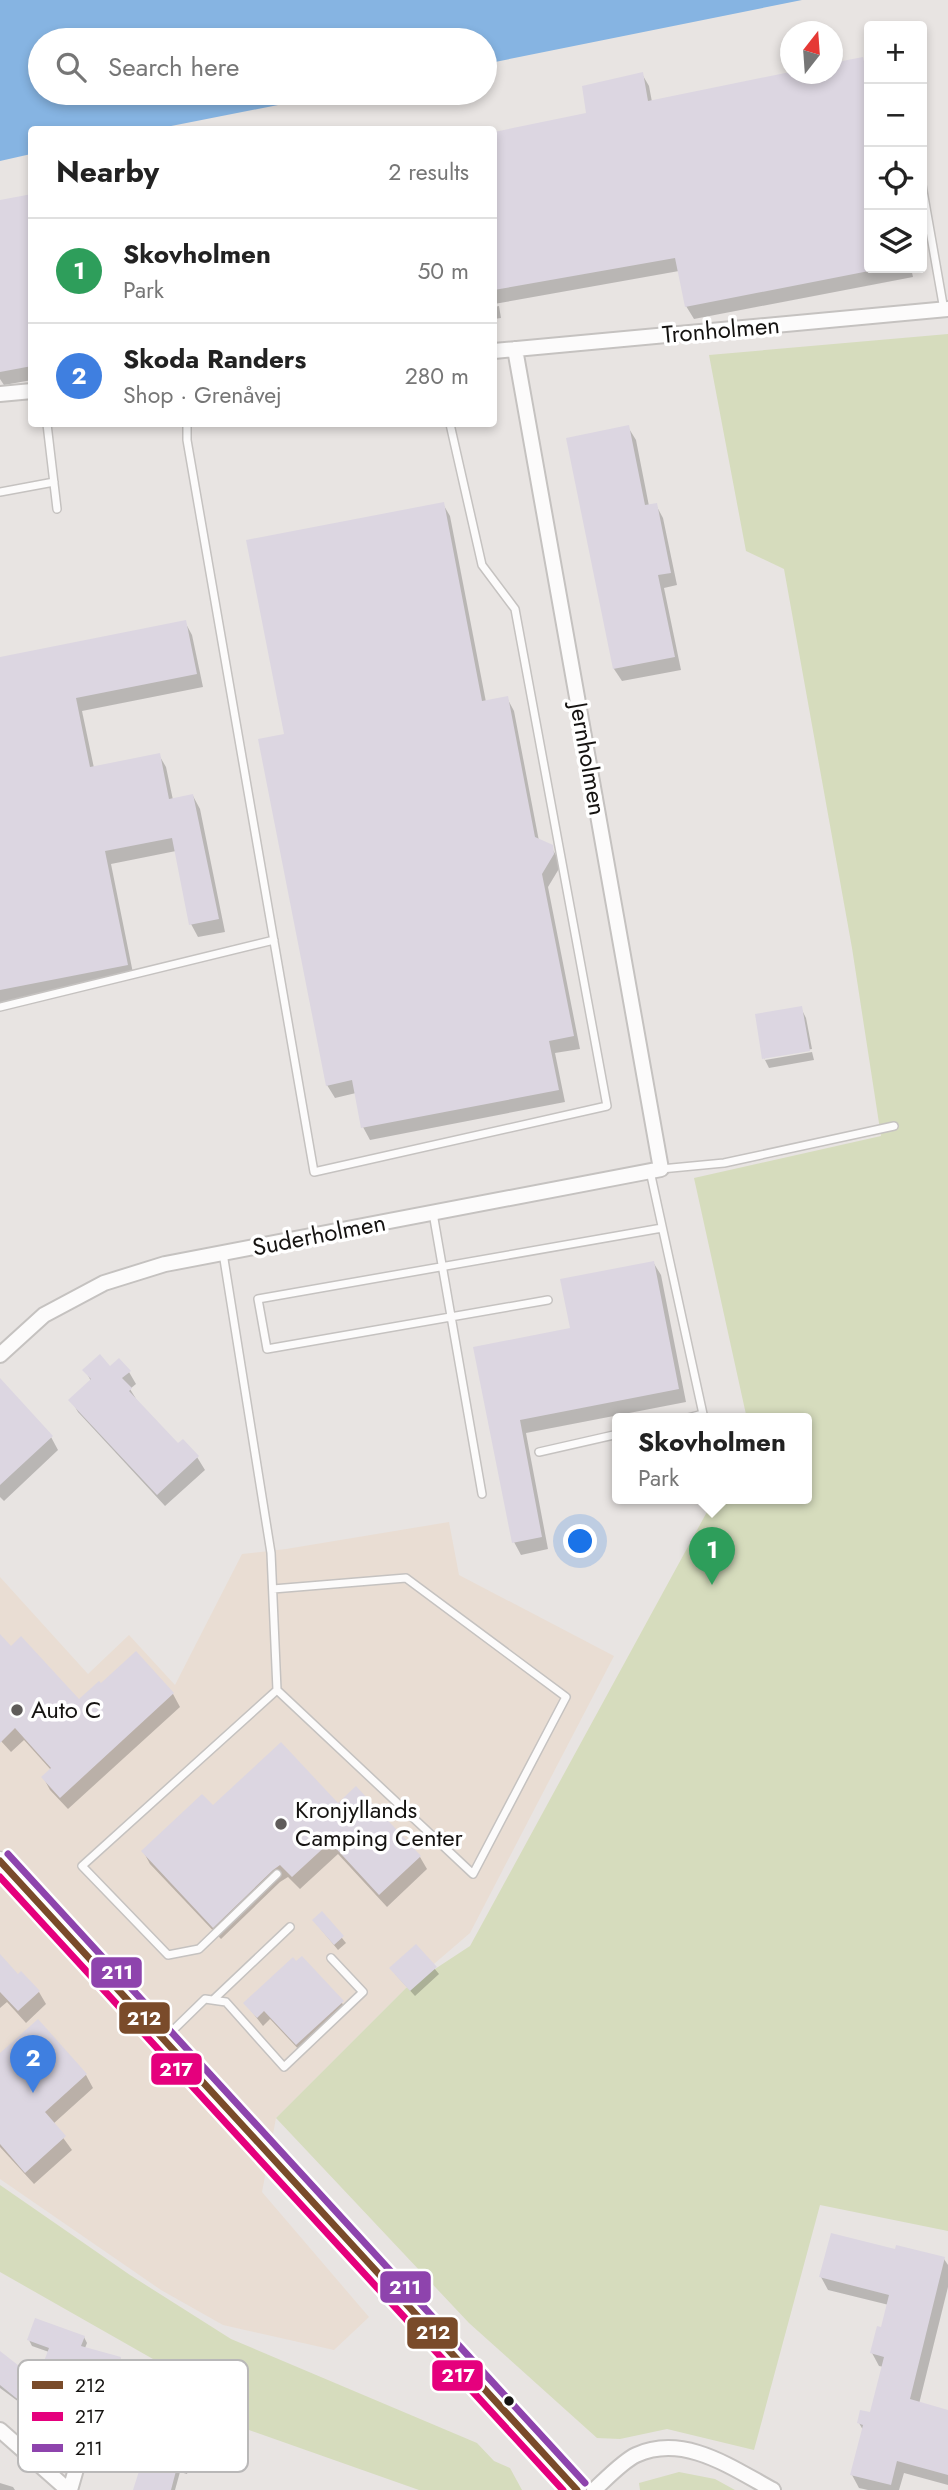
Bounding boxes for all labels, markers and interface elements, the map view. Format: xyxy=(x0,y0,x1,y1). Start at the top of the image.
north arrow xyxy=(780,21,843,84)
map controls xyxy=(864,21,927,273)
button: + xyxy=(864,21,927,84)
search box xyxy=(28,28,497,105)
icon: search xyxy=(52,48,90,86)
text: Search here xyxy=(108,48,240,86)
button: − xyxy=(864,84,927,147)
button: locate xyxy=(864,147,927,210)
text: Nearby xyxy=(56,150,159,193)
text: 2 results xyxy=(388,155,469,189)
button: layers xyxy=(864,210,927,273)
text: Skovholmen xyxy=(123,235,271,273)
text: 1 xyxy=(73,254,85,288)
text: 50 m xyxy=(417,254,469,288)
text: Park xyxy=(123,273,164,307)
street label: Tronholmen xyxy=(661,307,781,352)
text: Skoda Randers xyxy=(123,340,306,378)
text: 2 xyxy=(71,359,87,393)
text: 280 m xyxy=(405,359,469,393)
text: Shop · Grenåvej xyxy=(123,378,282,412)
street label: Jernholmen xyxy=(561,697,616,818)
street label: Suderholmen xyxy=(249,1204,388,1265)
popup xyxy=(612,1413,812,1504)
text: Skovholmen xyxy=(638,1423,786,1461)
text: Park xyxy=(638,1461,679,1495)
your location xyxy=(563,1524,597,1558)
pin: 1 xyxy=(689,1527,735,1585)
place label: Auto C xyxy=(31,1692,101,1727)
marker: Auto C xyxy=(9,1702,25,1718)
place label: Kronjyllands Camping Center xyxy=(295,1792,464,1855)
marker: Kronjyllands Camping Center xyxy=(273,1816,289,1832)
line badge: 211 xyxy=(90,1956,143,1989)
text: 211 xyxy=(101,1959,133,1986)
line badge: 212 xyxy=(118,2001,171,2035)
text: 212 xyxy=(127,2005,161,2032)
pin: 2 xyxy=(10,2035,56,2093)
line badge: 217 xyxy=(150,2052,203,2086)
text: 217 xyxy=(159,2056,193,2083)
line badge: 211 xyxy=(379,2270,432,2304)
text: 211 xyxy=(389,2274,421,2301)
line badge: 212 xyxy=(406,2316,459,2350)
text: 212 xyxy=(416,2319,450,2346)
line badge: 217 xyxy=(431,2359,484,2392)
legend xyxy=(18,2360,248,2472)
text: 217 xyxy=(441,2362,475,2389)
text: 212 xyxy=(75,2372,105,2399)
unlabelled marker xyxy=(502,2394,516,2408)
text: 217 xyxy=(75,2403,104,2430)
text: 211 xyxy=(75,2435,103,2462)

